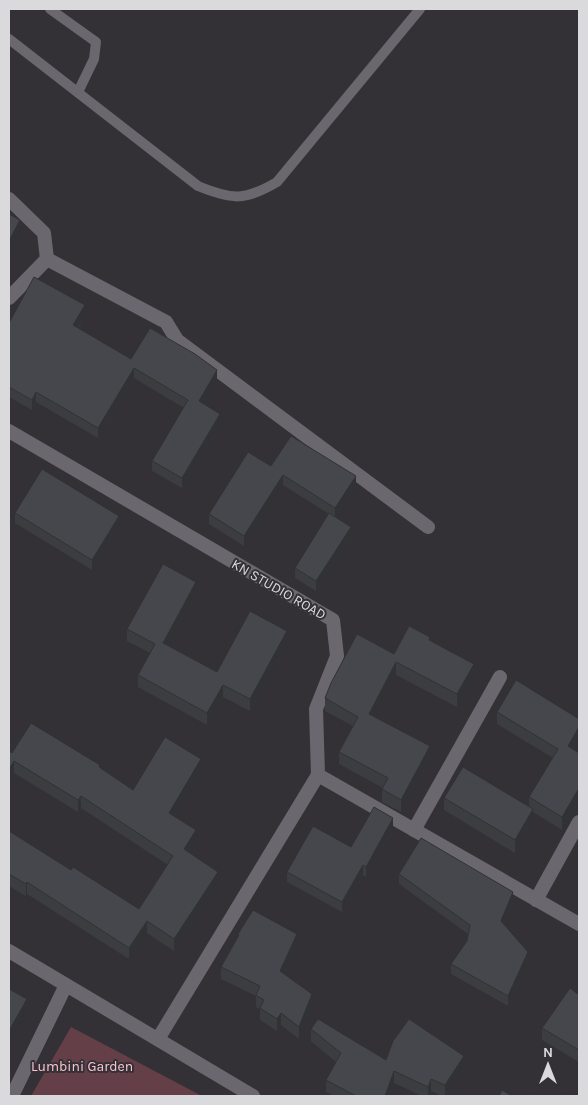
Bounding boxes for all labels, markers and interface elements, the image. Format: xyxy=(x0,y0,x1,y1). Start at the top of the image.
street label: KN STUDIO ROAD xyxy=(228,555,329,623)
north arrow xyxy=(523,1040,573,1090)
text: N xyxy=(543,1044,553,1061)
park label: Lumbini Garden xyxy=(31,1058,133,1075)

